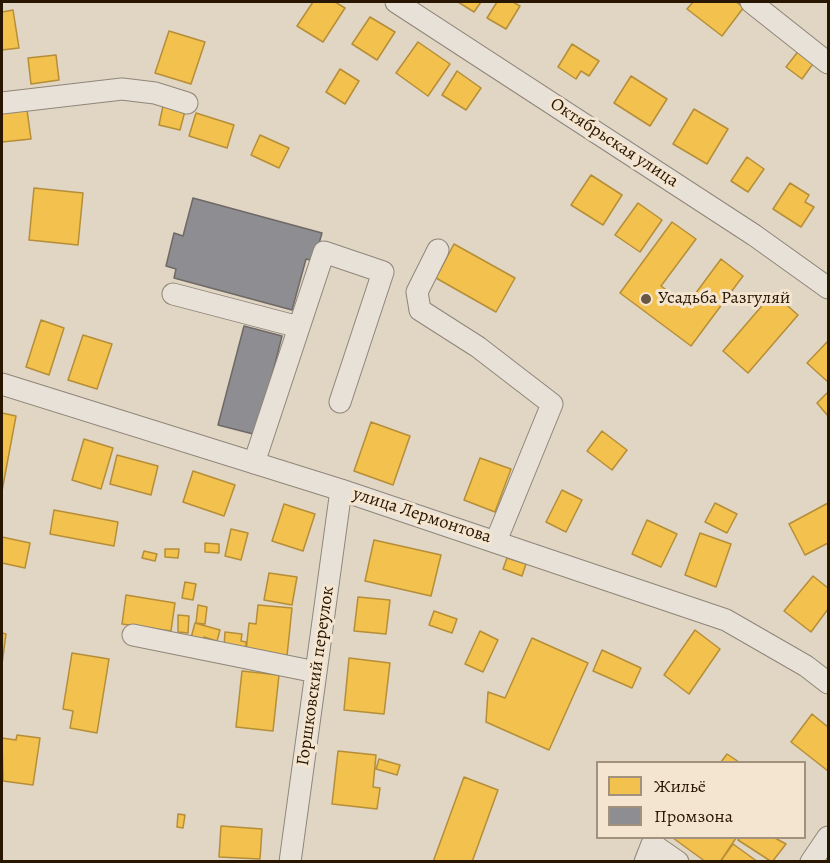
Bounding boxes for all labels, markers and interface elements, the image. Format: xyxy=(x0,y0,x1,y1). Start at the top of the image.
street label: Октябрьская улица xyxy=(546,93,682,193)
place label: Усадьба Разгуляй xyxy=(658,288,790,310)
marker: Усадьба Разгуляй xyxy=(639,292,653,306)
street label: улица Лермонтова xyxy=(350,483,494,549)
street label: Горшковский переулок xyxy=(293,585,339,767)
legend xyxy=(596,761,806,839)
text: Жильё xyxy=(654,774,706,798)
text: Промзона xyxy=(654,804,733,828)

